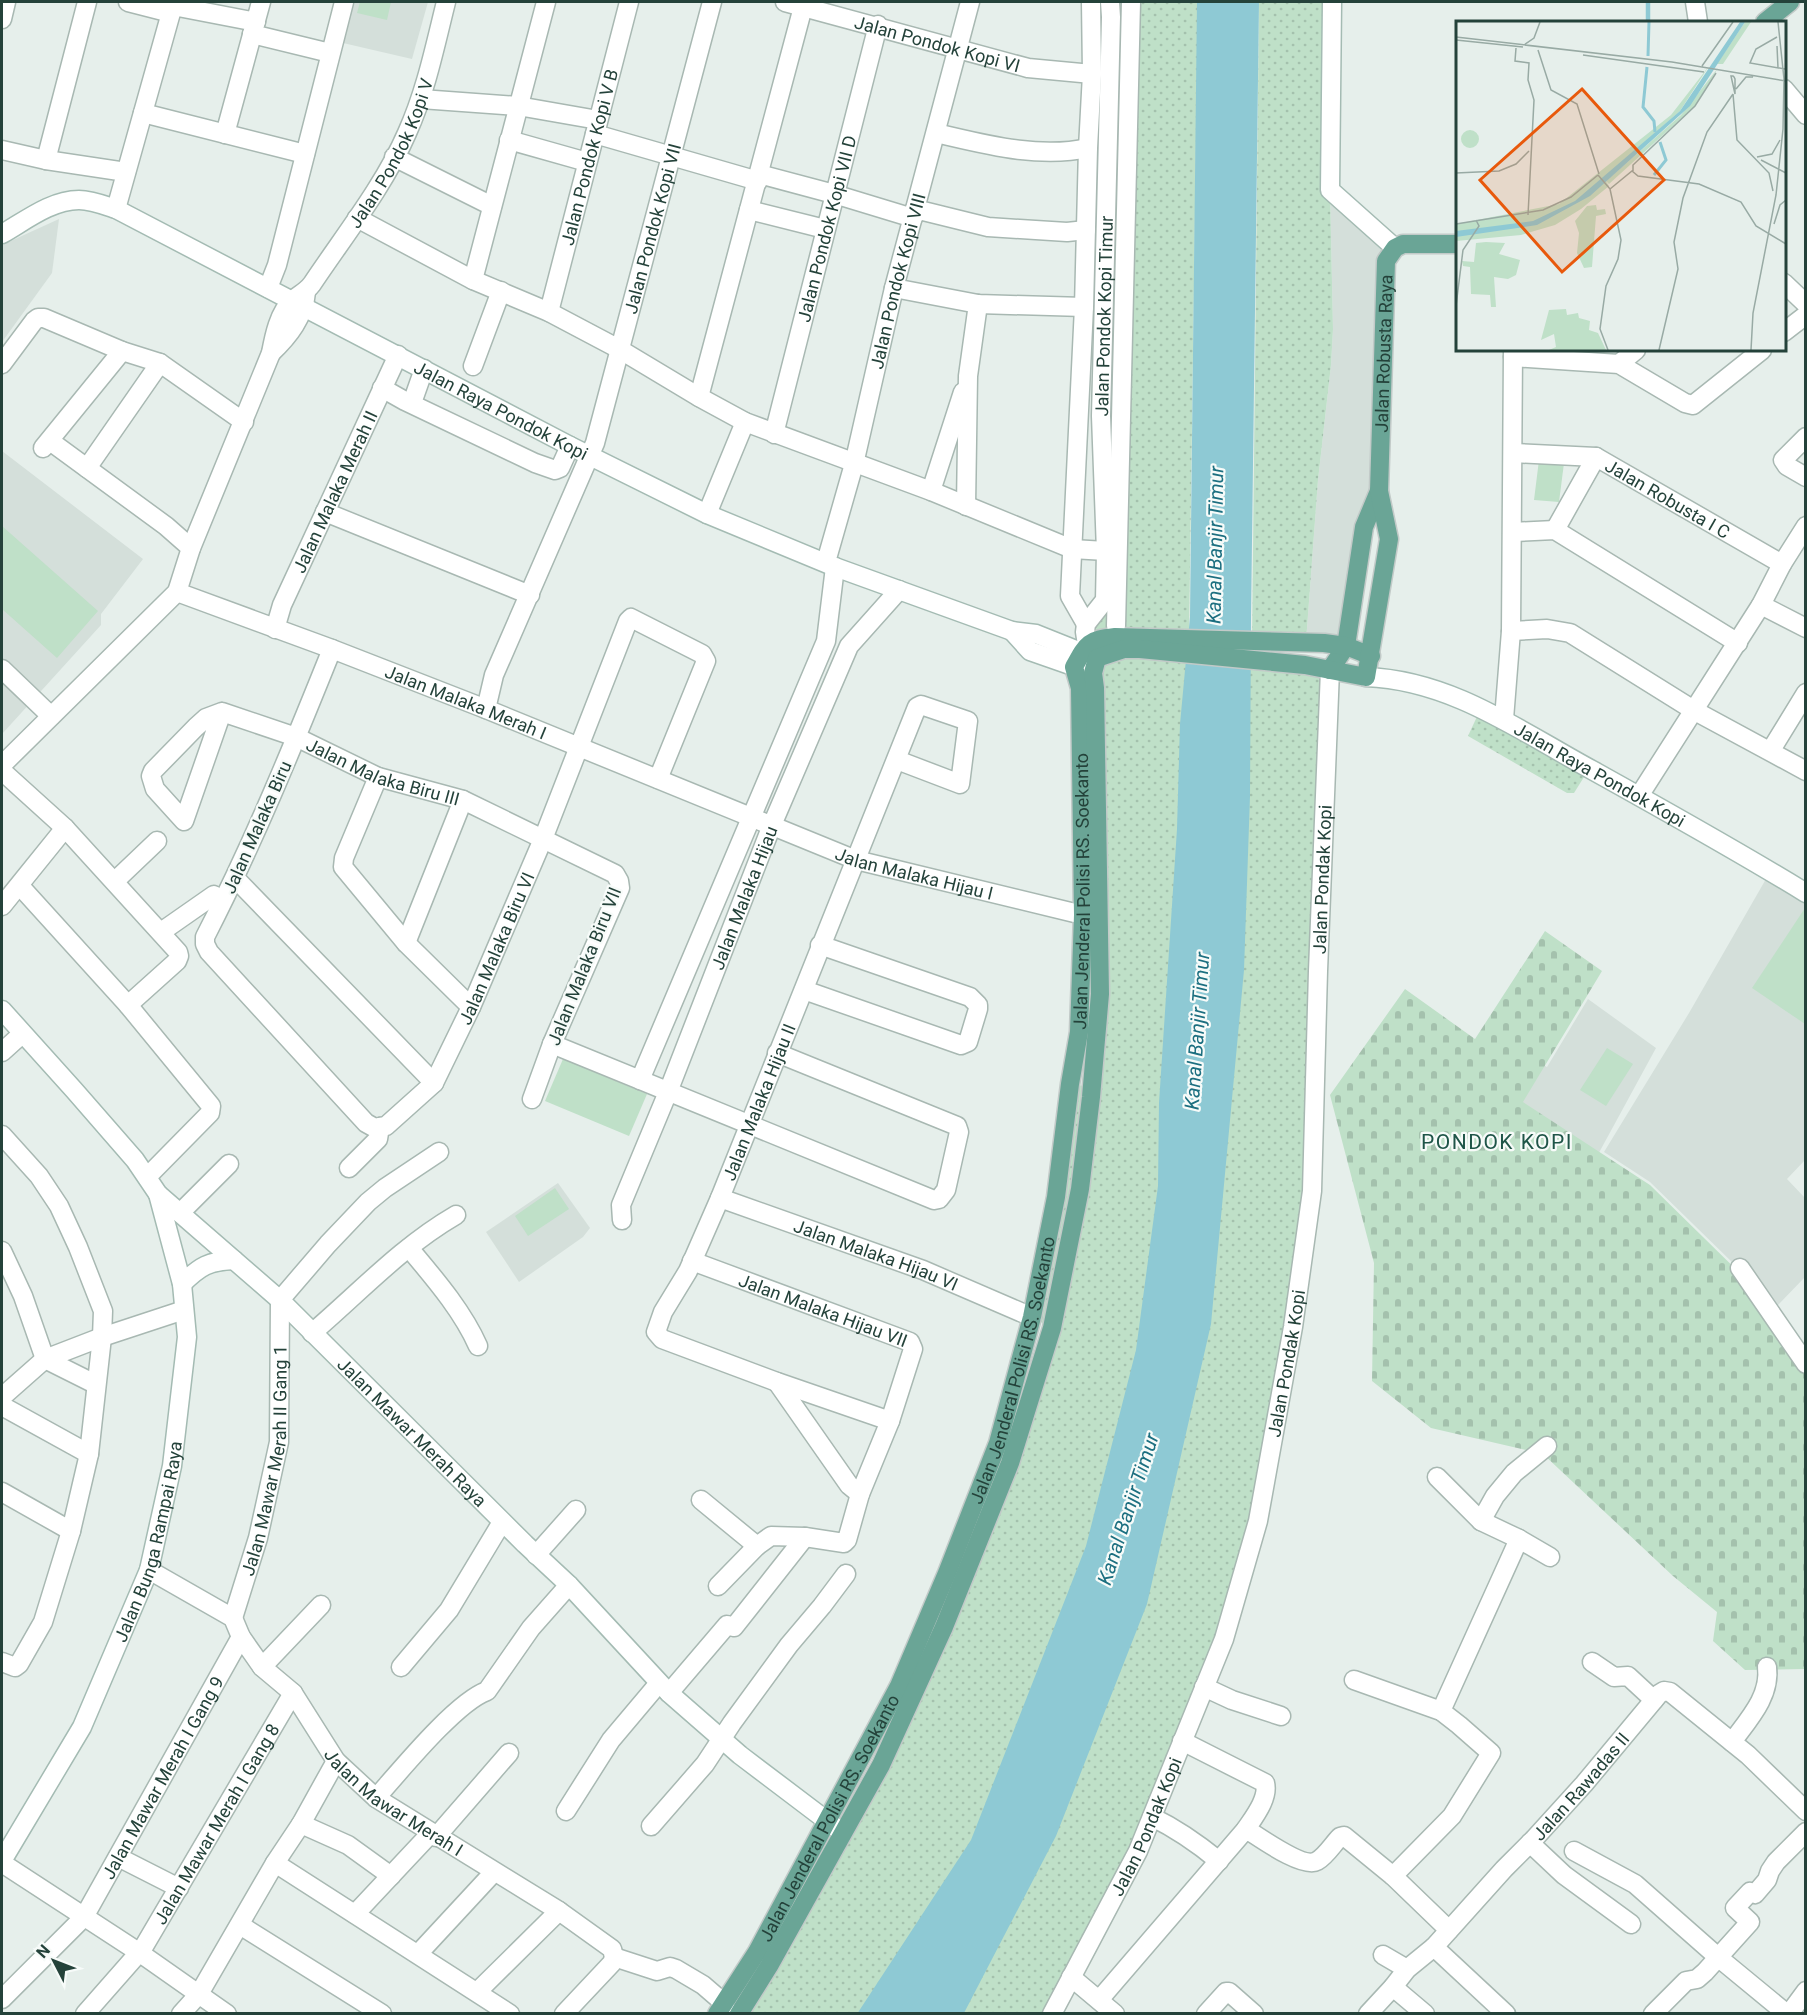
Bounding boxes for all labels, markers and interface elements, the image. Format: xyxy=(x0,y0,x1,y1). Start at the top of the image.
street label: Jalan Pondok Kopi VI xyxy=(852,11,1022,76)
inset map xyxy=(1456,21,1786,351)
street label: Jalan Pondok Kopi V B xyxy=(556,67,622,247)
street label: Jalan Pondok Kopi V xyxy=(344,75,437,232)
street label: Jalan Pondok Kopi VII D xyxy=(792,133,860,324)
street label: Jalan Pondok Kopi VII xyxy=(619,141,685,316)
street label: Jalan Pondok Kopi VIII xyxy=(865,191,929,371)
street label: Jalan Pondok Kopi Timur xyxy=(1090,215,1117,417)
street label: Jalan Robusta Raya xyxy=(1370,274,1396,433)
street label: Jalan Raya Pondok Kopi xyxy=(411,356,592,464)
street label: Jalan Malaka Merah II xyxy=(288,407,381,576)
street label: Jalan Robusta I C xyxy=(1602,454,1734,542)
water label: Kanal Banjir Timur xyxy=(1202,464,1228,624)
street label: Jalan Malaka Merah I xyxy=(382,660,550,743)
street label: Jalan Raya Pondok Kopi xyxy=(1511,718,1689,831)
street label: Jalan Malaka Biru III xyxy=(303,733,462,809)
street label: Jalan Jenderal Polisi RS. Soekanto xyxy=(1069,753,1094,1030)
street label: Jalan Malaka Biru xyxy=(218,757,296,897)
street label: Jalan Pondak Kopi xyxy=(1308,805,1335,954)
street label: Jalan Malaka Hijau xyxy=(706,823,781,973)
street label: Jalan Malaka Hijau I xyxy=(832,842,996,903)
street label: Jalan Malaka Biru VI xyxy=(454,869,538,1028)
street label: Jalan Malaka Biru VII xyxy=(543,884,625,1048)
water label: Kanal Banjir Timur xyxy=(1180,950,1215,1111)
street label: Jalan Malaka Hijau II xyxy=(718,1020,799,1183)
district label: PONDOK KOPI xyxy=(1421,1130,1573,1154)
street label: Jalan Malaka Hijau VI xyxy=(791,1215,961,1294)
street label: Jalan Jenderal Polisi RS. Soekanto xyxy=(965,1234,1058,1506)
street label: Jalan Malaka Hijau VII xyxy=(736,1269,911,1351)
street label: Jalan Pondak Kopi xyxy=(1263,1288,1309,1439)
street label: Jalan Mawar Merah II Gang 1 xyxy=(236,1345,290,1578)
street label: Jalan Mawar Merah Raya xyxy=(333,1353,491,1511)
water label: Kanal Banjir Timur xyxy=(1092,1429,1164,1588)
street label: Jalan Bunga Rampai Raya xyxy=(109,1440,185,1645)
street label: Jalan Mawar Merah I Gang 9 xyxy=(97,1672,227,1882)
street label: Jalan Jenderal Polisi RS. Soekanto xyxy=(754,1691,903,1945)
street label: Jalan Mawar Merah I Gang 8 xyxy=(149,1720,283,1928)
street label: Jalan Rawadas II xyxy=(1528,1728,1633,1844)
street label: Jalan Mawar Merah I xyxy=(320,1745,467,1860)
street label: Jalan Pondak Kopi xyxy=(1106,1754,1185,1899)
north arrow xyxy=(24,1931,84,1991)
text: N xyxy=(32,1941,54,1962)

